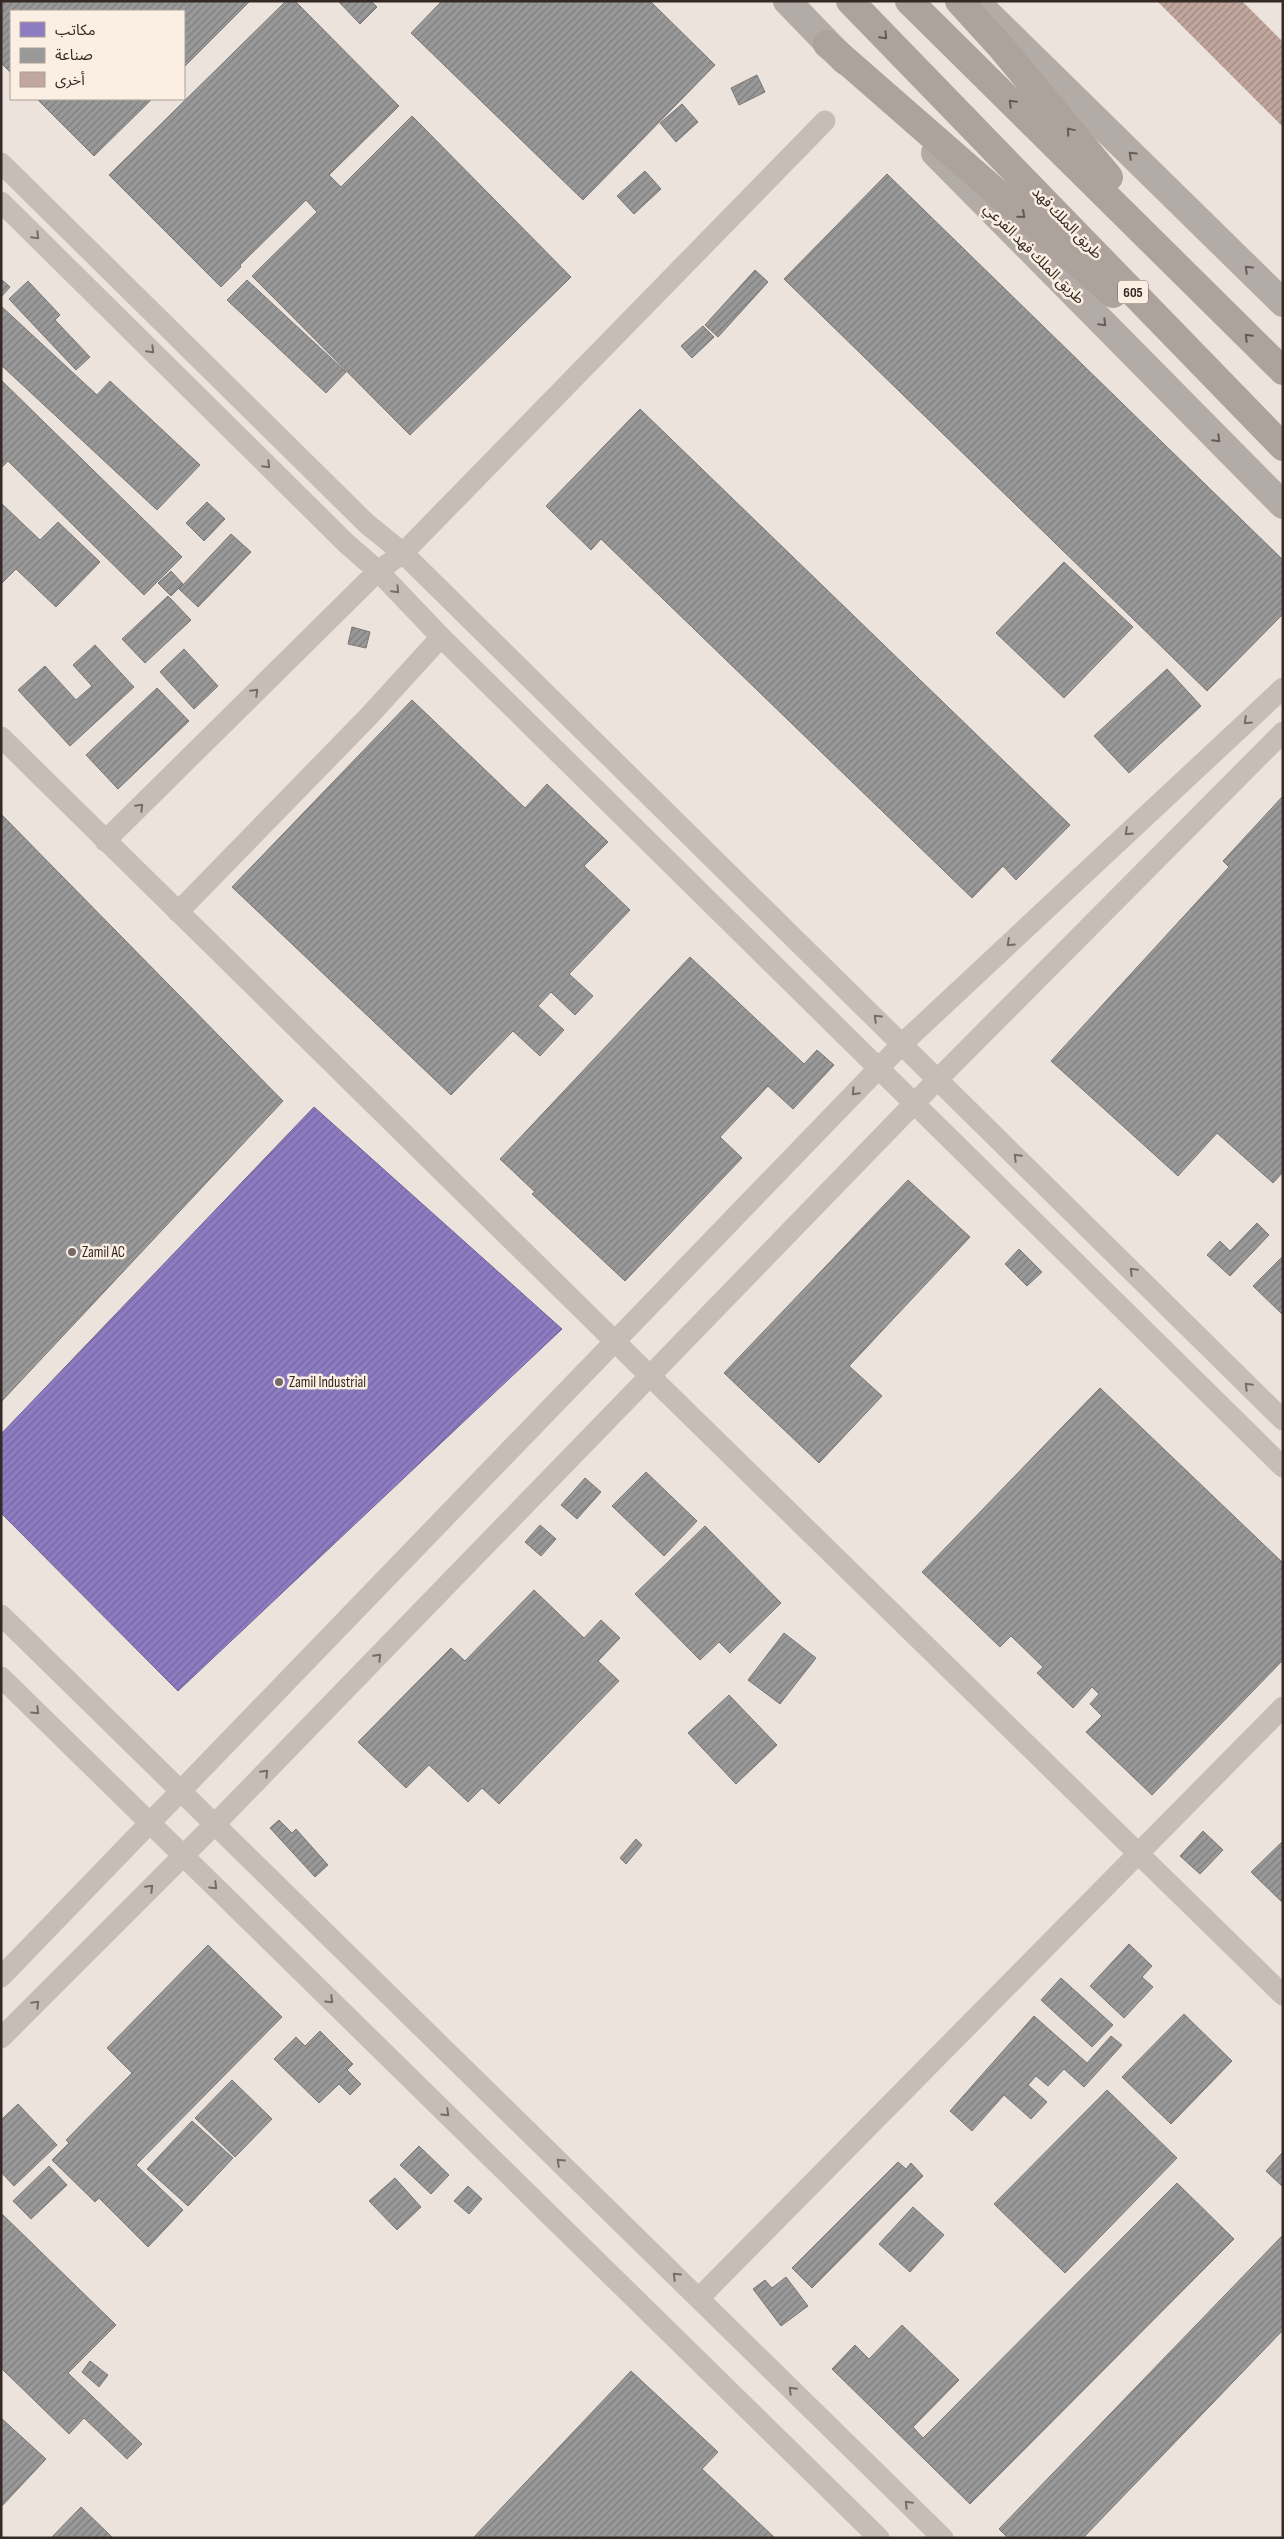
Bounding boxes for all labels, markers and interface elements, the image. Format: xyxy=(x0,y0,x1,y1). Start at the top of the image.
legend xyxy=(10,10,185,100)
text: مكاتب xyxy=(55,21,96,40)
one-way arrow xyxy=(879,30,888,39)
text: صناعة xyxy=(55,46,93,65)
text: أخرى xyxy=(55,71,85,90)
one-way arrow xyxy=(1008,100,1017,109)
one-way arrow xyxy=(1068,128,1076,137)
one-way arrow xyxy=(1129,152,1138,161)
street label: طريق الملك فهد xyxy=(1028,183,1106,263)
street label: طريق الملك فهد الفرعي xyxy=(978,199,1089,310)
one-way arrow xyxy=(1016,209,1025,218)
one-way arrow xyxy=(30,230,39,239)
one-way arrow xyxy=(1245,266,1254,275)
road number: 605 xyxy=(1118,280,1148,304)
one-way arrow xyxy=(1097,318,1106,327)
one-way arrow xyxy=(1245,334,1254,343)
one-way arrow xyxy=(146,345,155,354)
one-way arrow xyxy=(1211,433,1220,442)
one-way arrow xyxy=(261,459,270,468)
one-way arrow xyxy=(390,584,399,593)
one-way arrow xyxy=(250,689,259,698)
one-way arrow xyxy=(1244,715,1253,724)
one-way arrow xyxy=(134,803,143,812)
one-way arrow xyxy=(1125,826,1134,835)
one-way arrow xyxy=(1006,937,1015,946)
one-way arrow xyxy=(874,1015,883,1024)
one-way arrow xyxy=(852,1087,861,1096)
one-way arrow xyxy=(1014,1154,1023,1163)
place label: Zamil AC xyxy=(82,1243,125,1262)
marker: Zamil AC xyxy=(66,1246,78,1258)
one-way arrow xyxy=(1129,1268,1138,1277)
place label: Zamil Industrial xyxy=(289,1373,366,1392)
marker: Zamil Industrial xyxy=(273,1376,285,1388)
one-way arrow xyxy=(1245,1383,1254,1392)
one-way arrow xyxy=(372,1654,381,1663)
one-way arrow xyxy=(30,1705,39,1714)
one-way arrow xyxy=(259,1770,268,1779)
one-way arrow xyxy=(209,1880,218,1889)
one-way arrow xyxy=(144,1885,153,1894)
one-way arrow xyxy=(325,1994,334,2003)
one-way arrow xyxy=(30,2000,39,2009)
one-way arrow xyxy=(441,2108,450,2117)
one-way arrow xyxy=(557,2159,566,2168)
one-way arrow xyxy=(673,2272,682,2281)
one-way arrow xyxy=(789,2386,798,2395)
one-way arrow xyxy=(905,2500,914,2509)

